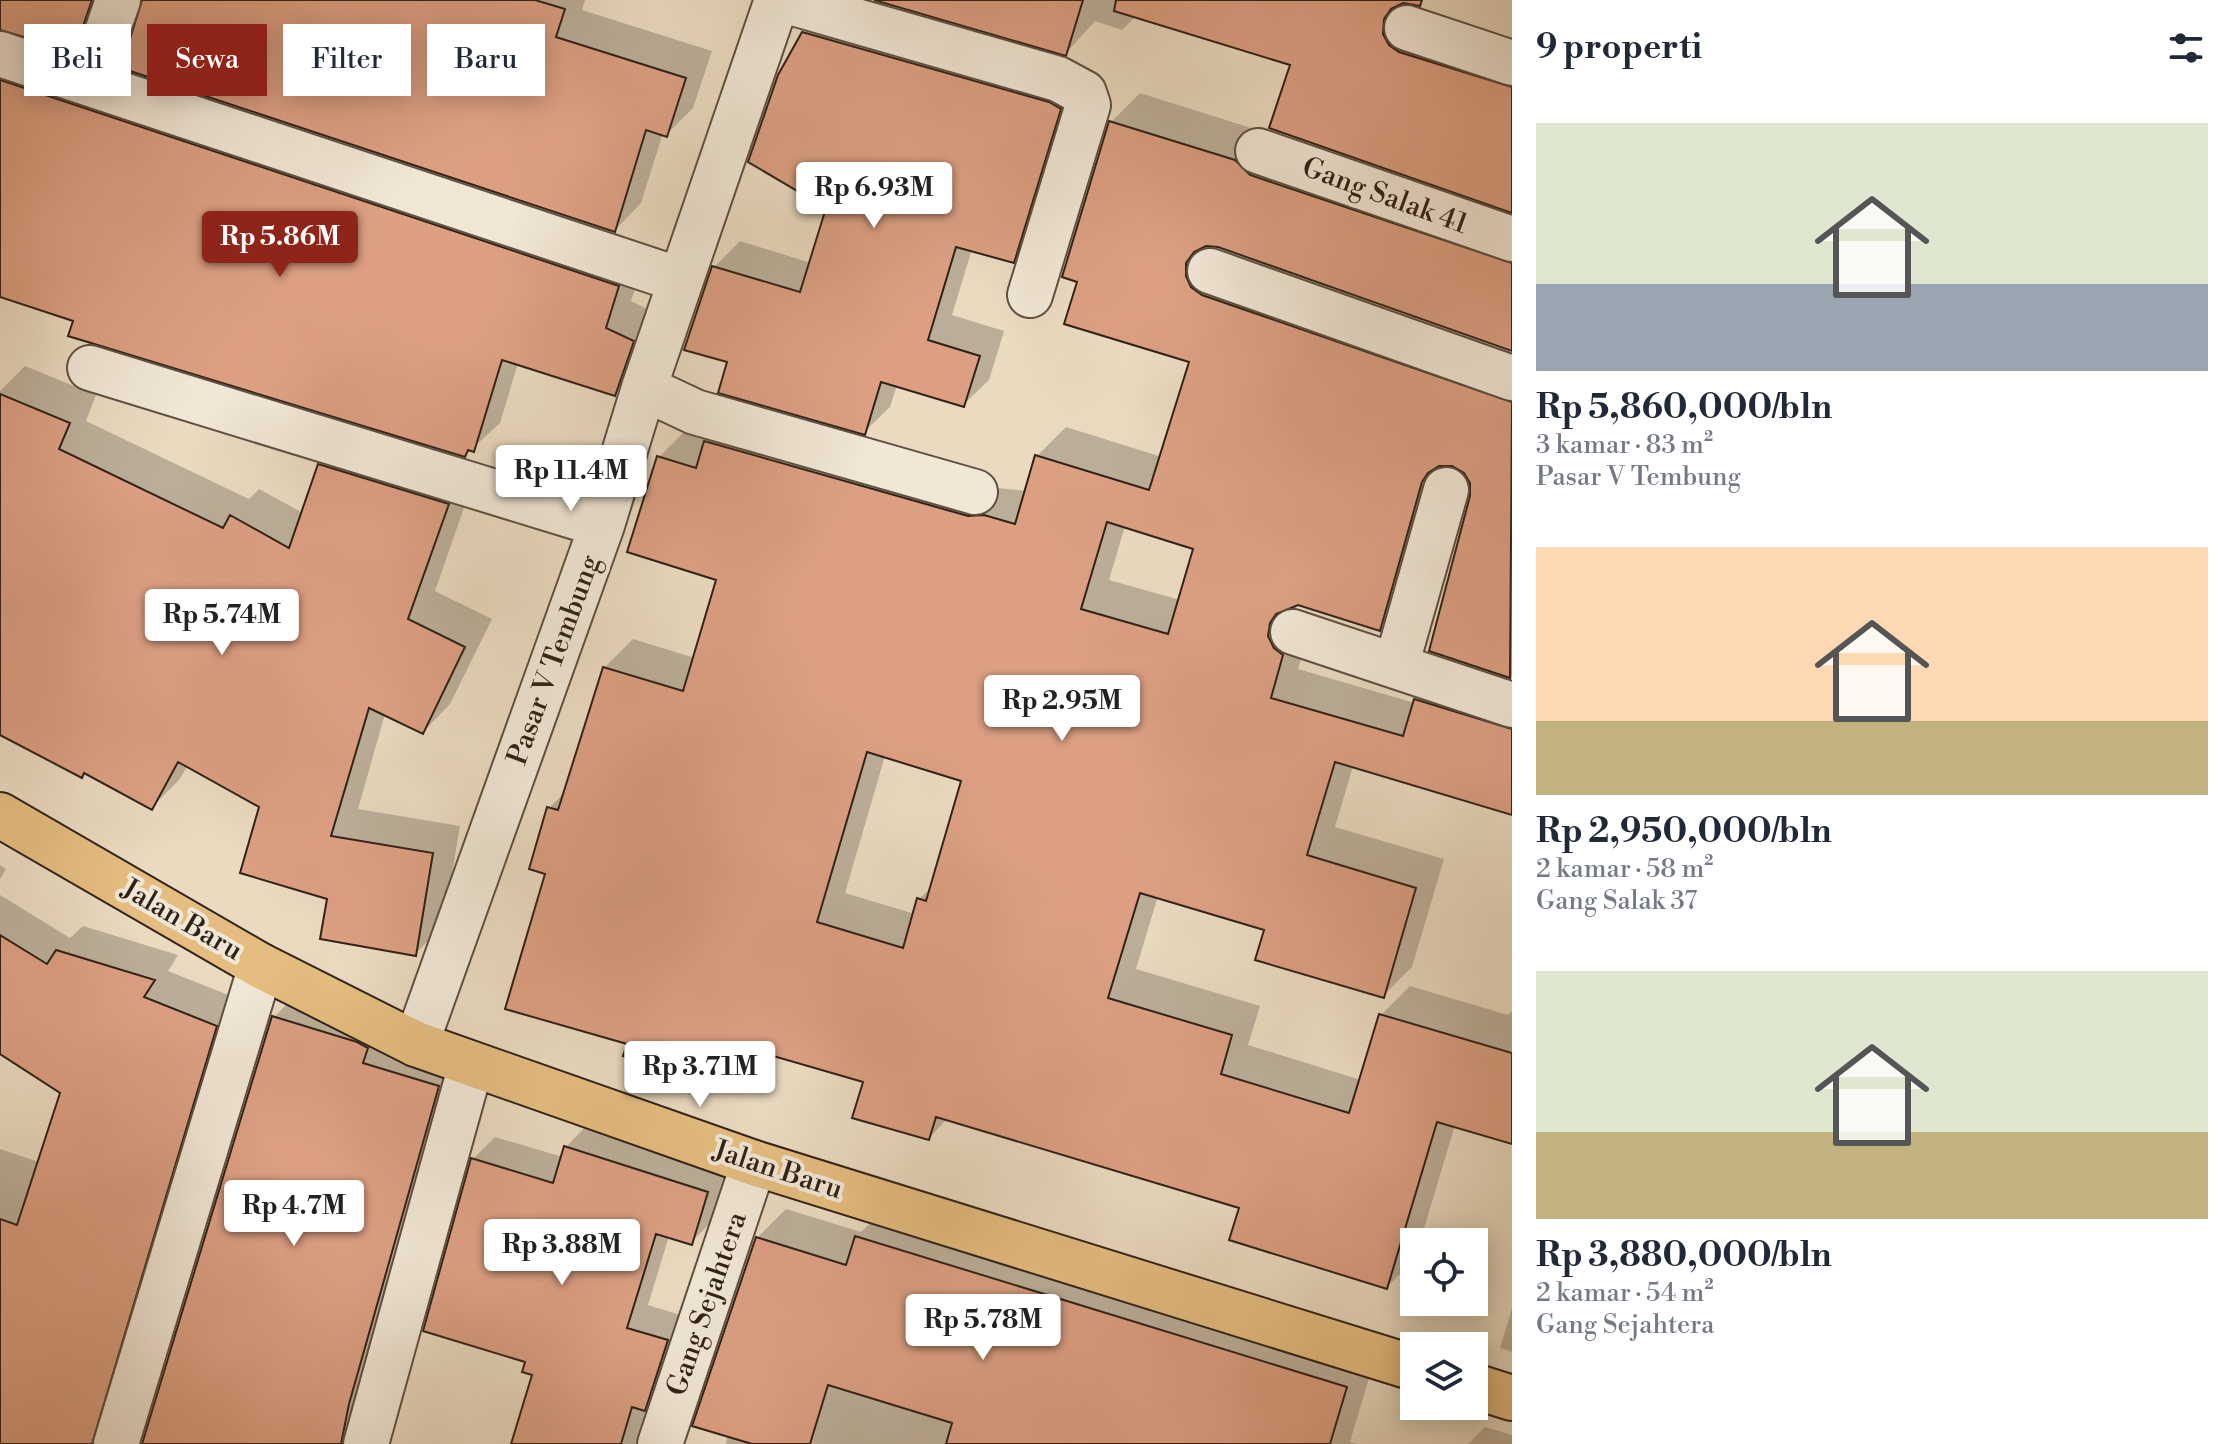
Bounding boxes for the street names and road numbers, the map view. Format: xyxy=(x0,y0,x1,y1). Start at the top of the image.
street label: Gang Salak 41 xyxy=(1297,150,1473,242)
street label: Pasar V Tembung xyxy=(500,550,608,770)
street label: Jalan Baru xyxy=(115,871,249,969)
street label: Jalan Baru xyxy=(708,1132,847,1207)
street label: Gang Sejahtera xyxy=(659,1207,755,1400)

